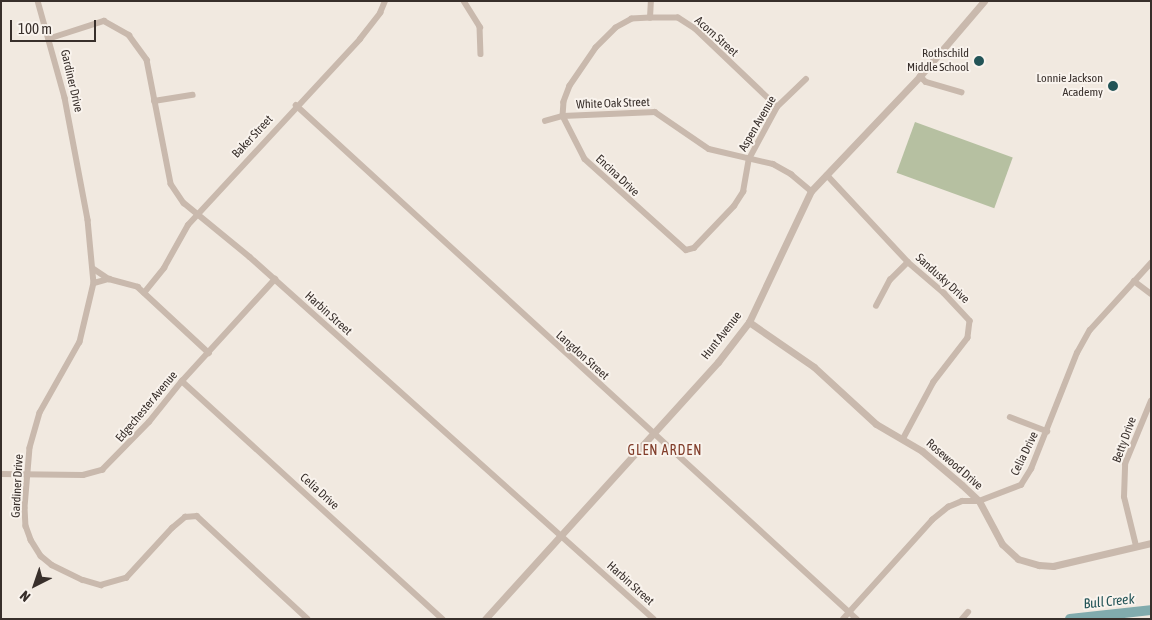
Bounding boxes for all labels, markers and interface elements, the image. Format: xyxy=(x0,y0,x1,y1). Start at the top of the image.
scale bar xyxy=(12,10,99,42)
street label: Acorn Street xyxy=(691,14,741,60)
text: 100 m xyxy=(18,20,52,37)
place label: Rothschild Middle School xyxy=(907,47,969,75)
street label: Gardiner Drive xyxy=(57,48,85,114)
marker: Rothschild Middle School xyxy=(973,55,985,67)
place label: Lonnie Jackson Academy xyxy=(1036,72,1103,100)
marker: Lonnie Jackson Academy xyxy=(1107,80,1119,92)
street label: Aspen Avenue xyxy=(736,94,780,154)
street label: White Oak Street xyxy=(576,96,650,112)
street label: Baker Street xyxy=(230,113,276,161)
street label: Encina Drive xyxy=(592,152,642,200)
street label: Sandusky Drive xyxy=(912,251,972,307)
street label: Harbin Street xyxy=(302,289,354,339)
street label: Hunt Avenue xyxy=(699,309,745,363)
street label: Langdon Street xyxy=(553,329,611,383)
street label: Edgechester Avenue xyxy=(113,369,181,445)
street label: Betty Drive xyxy=(1110,415,1140,465)
street label: Celia Drive xyxy=(1008,430,1042,478)
street label: Rosewood Drive xyxy=(923,437,985,493)
district label: GLEN ARDEN xyxy=(626,442,704,458)
street label: Gardiner Drive xyxy=(9,454,27,518)
street label: Celia Drive xyxy=(297,471,341,513)
street label: Harbin Street xyxy=(604,559,656,609)
north arrow xyxy=(10,560,60,610)
text: N xyxy=(17,588,34,605)
water label: Bull Creek xyxy=(1083,590,1135,612)

